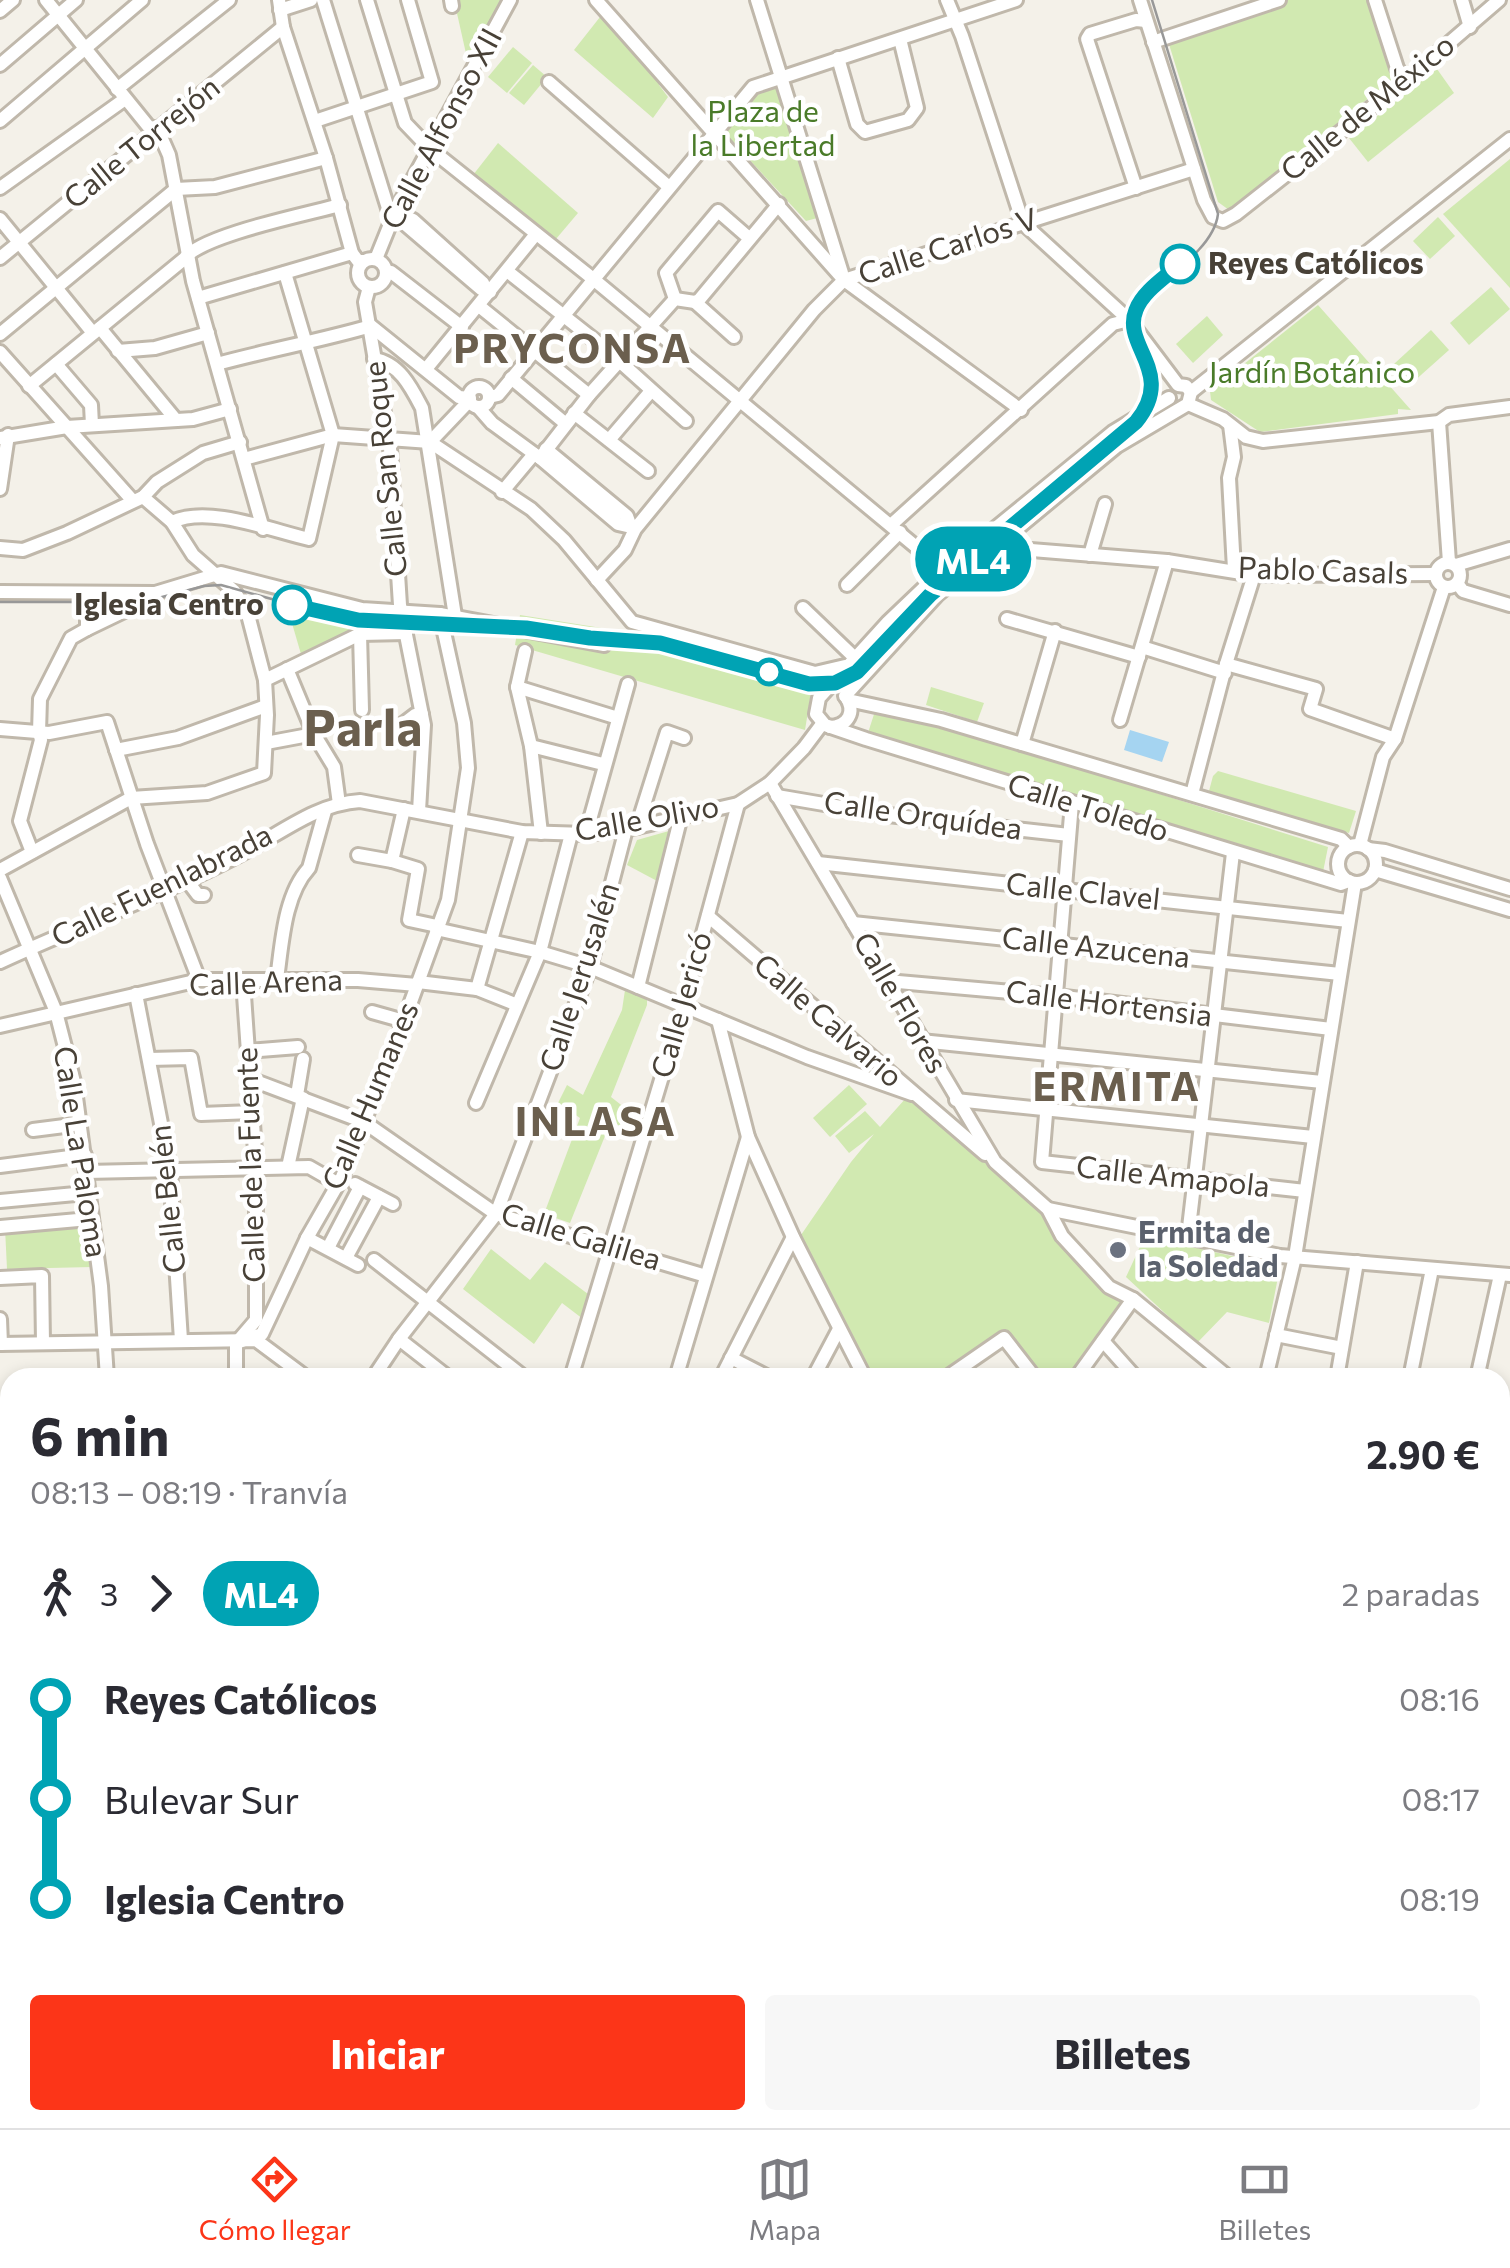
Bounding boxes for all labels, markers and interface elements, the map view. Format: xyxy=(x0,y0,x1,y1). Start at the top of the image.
street label: Calle Alfonso XII xyxy=(371,21,508,235)
street label: Calle de México xyxy=(1272,25,1461,187)
street label: Calle Torrejón xyxy=(55,67,226,215)
park label: Plaza de la Libertad xyxy=(691,91,835,162)
street label: Calle Carlos V xyxy=(853,198,1042,291)
place label: Reyes Católicos xyxy=(1208,243,1424,280)
marker: Reyes Católicos xyxy=(1161,245,1199,283)
district label: PRYCONSA xyxy=(453,322,693,371)
park label: Jardín Botánico xyxy=(1209,352,1415,389)
street label: Calle San Roque xyxy=(354,360,413,579)
line badge: ML4 xyxy=(916,526,1030,592)
text: ML4 xyxy=(935,538,1011,581)
street label: Pablo Casals xyxy=(1237,547,1409,590)
place label: Iglesia Centro xyxy=(74,584,264,621)
marker: Iglesia Centro xyxy=(273,586,311,624)
unlabelled marker xyxy=(756,659,782,685)
district label: Parla xyxy=(303,695,423,756)
street label: Calle Toledo xyxy=(1004,764,1174,848)
street label: Calle Orquídea xyxy=(822,781,1025,846)
street label: Calle Olivo xyxy=(572,786,722,847)
street label: Calle Fuenlabrada xyxy=(44,814,277,953)
street label: Calle Clavel xyxy=(1004,863,1162,916)
street label: Calle Jerusalén xyxy=(530,877,626,1075)
street label: Calle Azucena xyxy=(1000,917,1192,974)
street label: Calle Flores xyxy=(847,925,957,1079)
street label: Calle Jericó xyxy=(641,927,718,1082)
street label: Calle Calvario xyxy=(748,944,912,1094)
street label: Calle Arena xyxy=(188,959,343,1002)
street label: Calle Hortensia xyxy=(1004,971,1215,1033)
street label: Calle Humanes xyxy=(312,995,425,1195)
street label: Calle La Paloma xyxy=(47,1043,117,1260)
street label: Calle de la Fuente xyxy=(226,1047,271,1283)
district label: ERMITA xyxy=(1033,1060,1201,1109)
district label: INLASA xyxy=(515,1095,677,1144)
street label: Calle Belén xyxy=(139,1123,192,1275)
street label: Calle Amapola xyxy=(1075,1146,1272,1203)
street label: Calle Galilea xyxy=(497,1193,666,1276)
place label: Ermita de la Soledad xyxy=(1138,1212,1279,1283)
marker: Ermita de la Soledad xyxy=(1107,1239,1129,1261)
text: 6 min xyxy=(30,1400,170,1467)
text: 2.90 € xyxy=(1366,1430,1480,1477)
text: 08:13 – 08:19 · Tranvía xyxy=(30,1471,348,1511)
icon: walk xyxy=(30,1566,85,1621)
icon: forward xyxy=(133,1566,188,1621)
text: ML4 xyxy=(223,1572,299,1615)
text: 3 xyxy=(100,1573,118,1613)
text: 2 paradas xyxy=(1341,1573,1480,1613)
text: Reyes Católicos xyxy=(104,1675,377,1722)
text: 08:16 xyxy=(1399,1678,1480,1718)
text: Bulevar Sur xyxy=(104,1775,299,1822)
text: 08:17 xyxy=(1402,1778,1480,1818)
text: Iglesia Centro xyxy=(104,1875,345,1922)
text: 08:19 xyxy=(1399,1878,1480,1918)
button: Iniciar xyxy=(30,1995,745,2110)
button: Billetes xyxy=(765,1995,1480,2110)
tab: Cómo llegar xyxy=(199,2152,351,2246)
tab: Mapa xyxy=(748,2152,821,2246)
tab: Billetes xyxy=(1218,2152,1311,2246)

